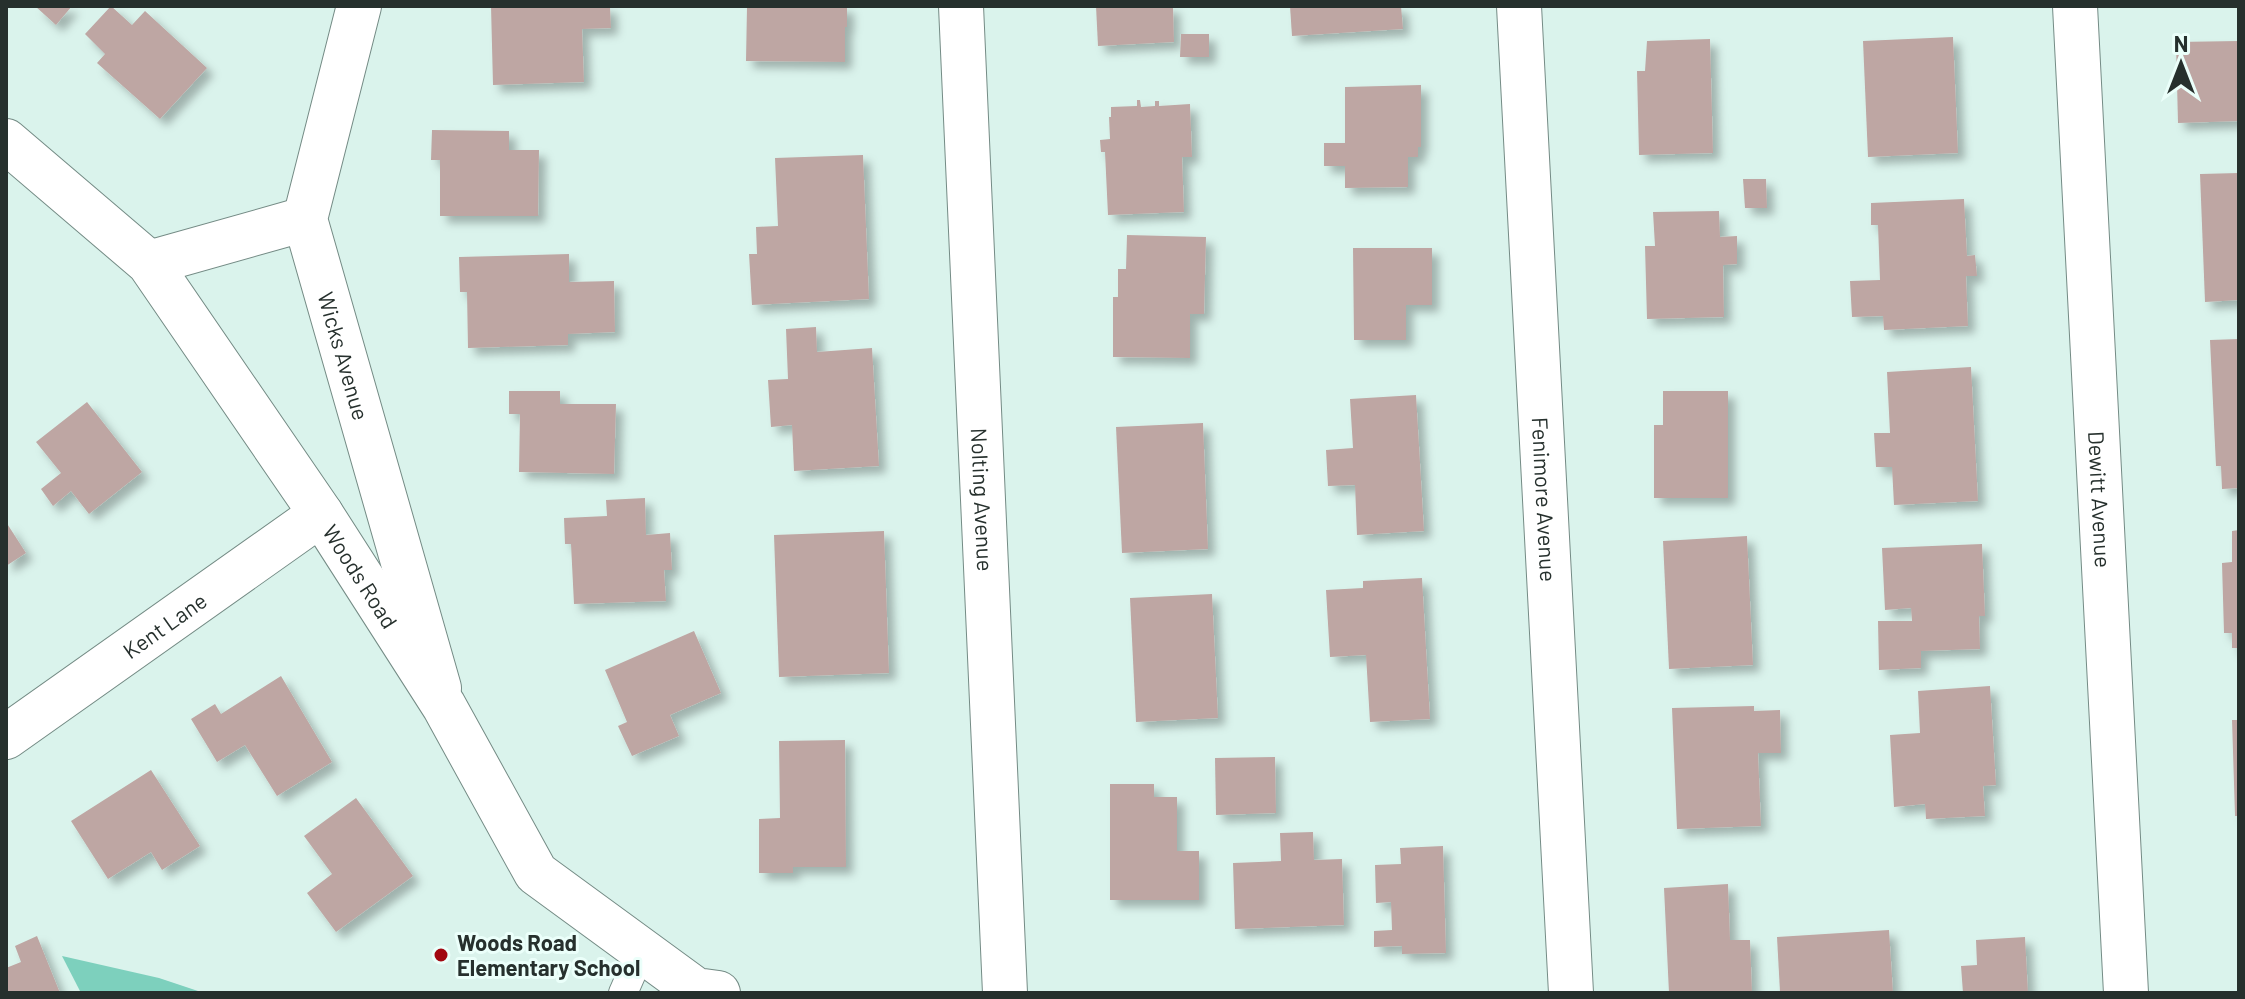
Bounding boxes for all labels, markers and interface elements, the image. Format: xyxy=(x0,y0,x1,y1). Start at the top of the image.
north arrow xyxy=(2141,24,2221,104)
text: N xyxy=(2174,30,2188,56)
street label: Wicks Avenue xyxy=(313,289,375,423)
street label: Fenimore Avenue xyxy=(1528,416,1562,582)
street label: Nolting Avenue xyxy=(967,427,999,572)
street label: Dewitt Avenue xyxy=(2084,430,2117,568)
street label: Woods Road xyxy=(318,519,404,633)
street label: Kent Lane xyxy=(118,586,211,663)
place label: Woods Road Elementary School xyxy=(457,929,640,980)
marker: Woods Road Elementary School xyxy=(432,946,450,964)

